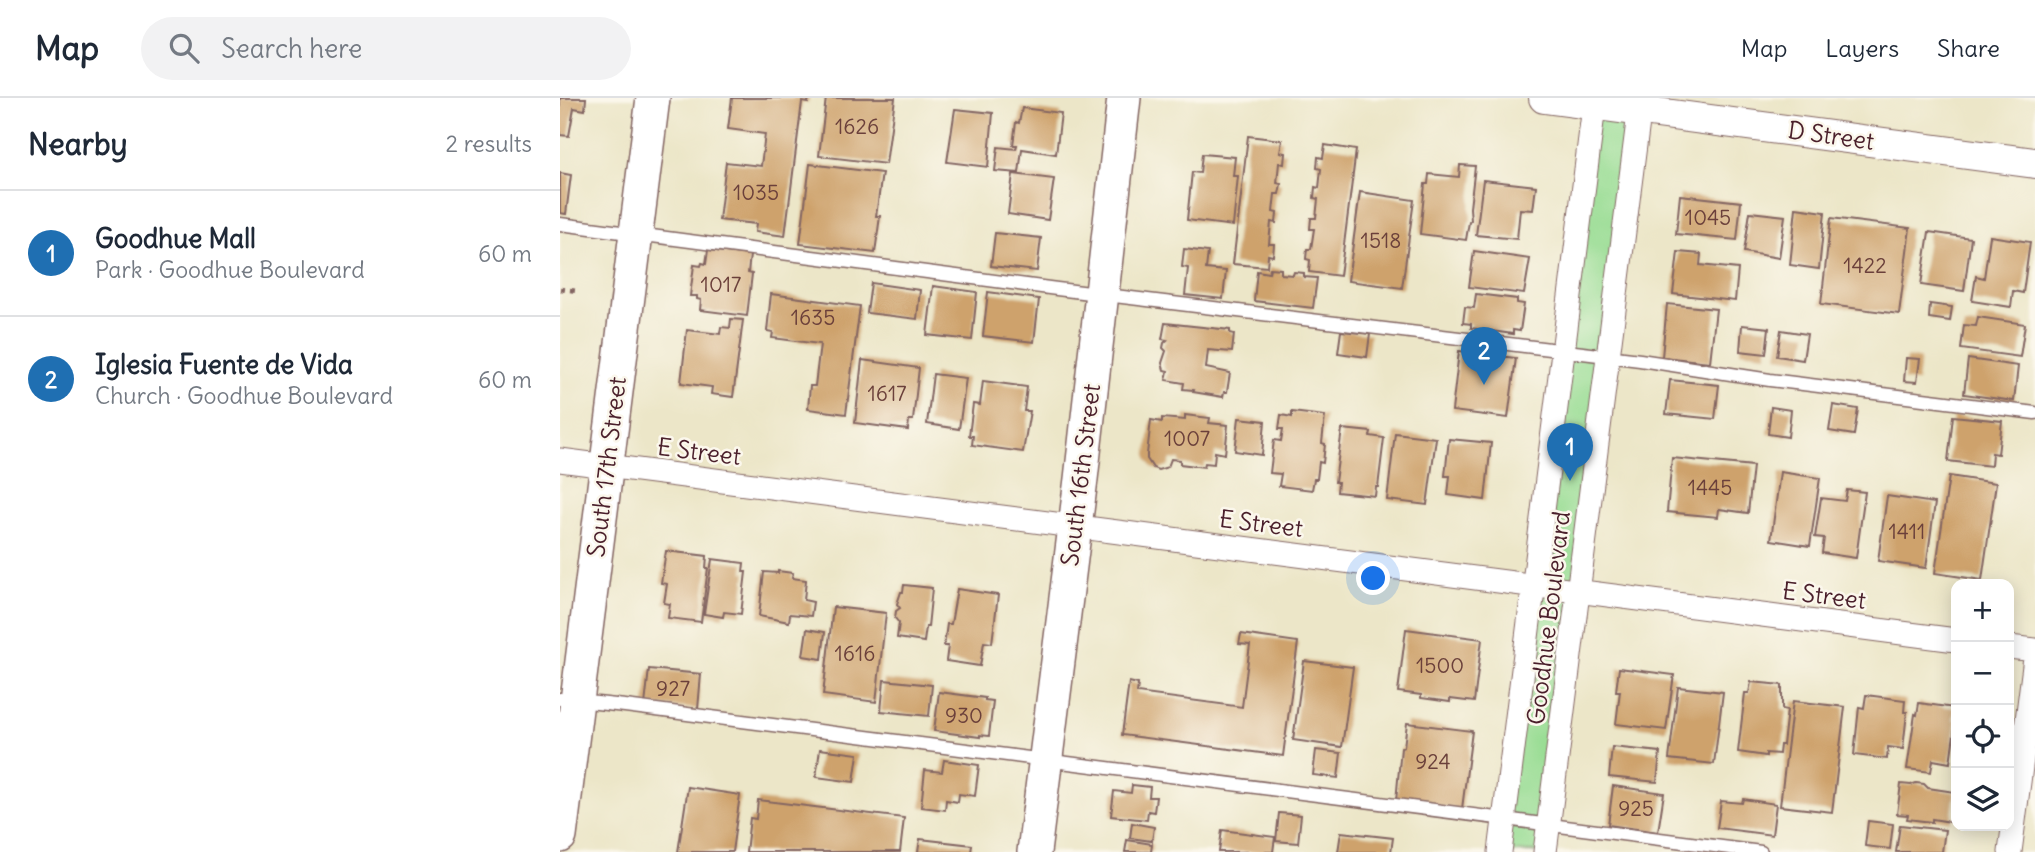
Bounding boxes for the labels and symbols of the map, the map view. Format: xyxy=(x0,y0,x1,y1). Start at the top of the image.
house number: 1626 xyxy=(835,113,879,140)
street label: D Street xyxy=(1786,114,1876,156)
house number: 1035 xyxy=(733,179,779,206)
house number: 1045 xyxy=(1685,204,1731,231)
house number: 1518 xyxy=(1361,227,1401,254)
house number: 1422 xyxy=(1843,252,1887,279)
house number: 1017 xyxy=(701,271,741,298)
house number: 1635 xyxy=(791,304,835,331)
pin: 2 xyxy=(1461,327,1507,385)
street label: South 17th Street xyxy=(580,375,632,559)
house number: 1617 xyxy=(867,380,907,407)
street label: South 16th Street xyxy=(1054,382,1106,568)
pin: 1 xyxy=(1547,423,1593,481)
house number: 1007 xyxy=(1164,425,1210,452)
street label: E Street xyxy=(656,431,743,471)
house number: 1445 xyxy=(1688,474,1732,501)
street label: E Street xyxy=(1218,503,1305,543)
street label: Goodhue Boulevard xyxy=(1520,509,1576,726)
house number: 1411 xyxy=(1889,518,1925,545)
your location xyxy=(1356,561,1390,595)
street label: E Street xyxy=(1781,575,1868,615)
house number: 1616 xyxy=(835,640,875,667)
house number: 1500 xyxy=(1416,652,1464,679)
house number: 927 xyxy=(656,675,690,702)
house number: 930 xyxy=(945,702,983,729)
house number: 924 xyxy=(1415,748,1451,775)
house number: 925 xyxy=(1618,795,1654,822)

